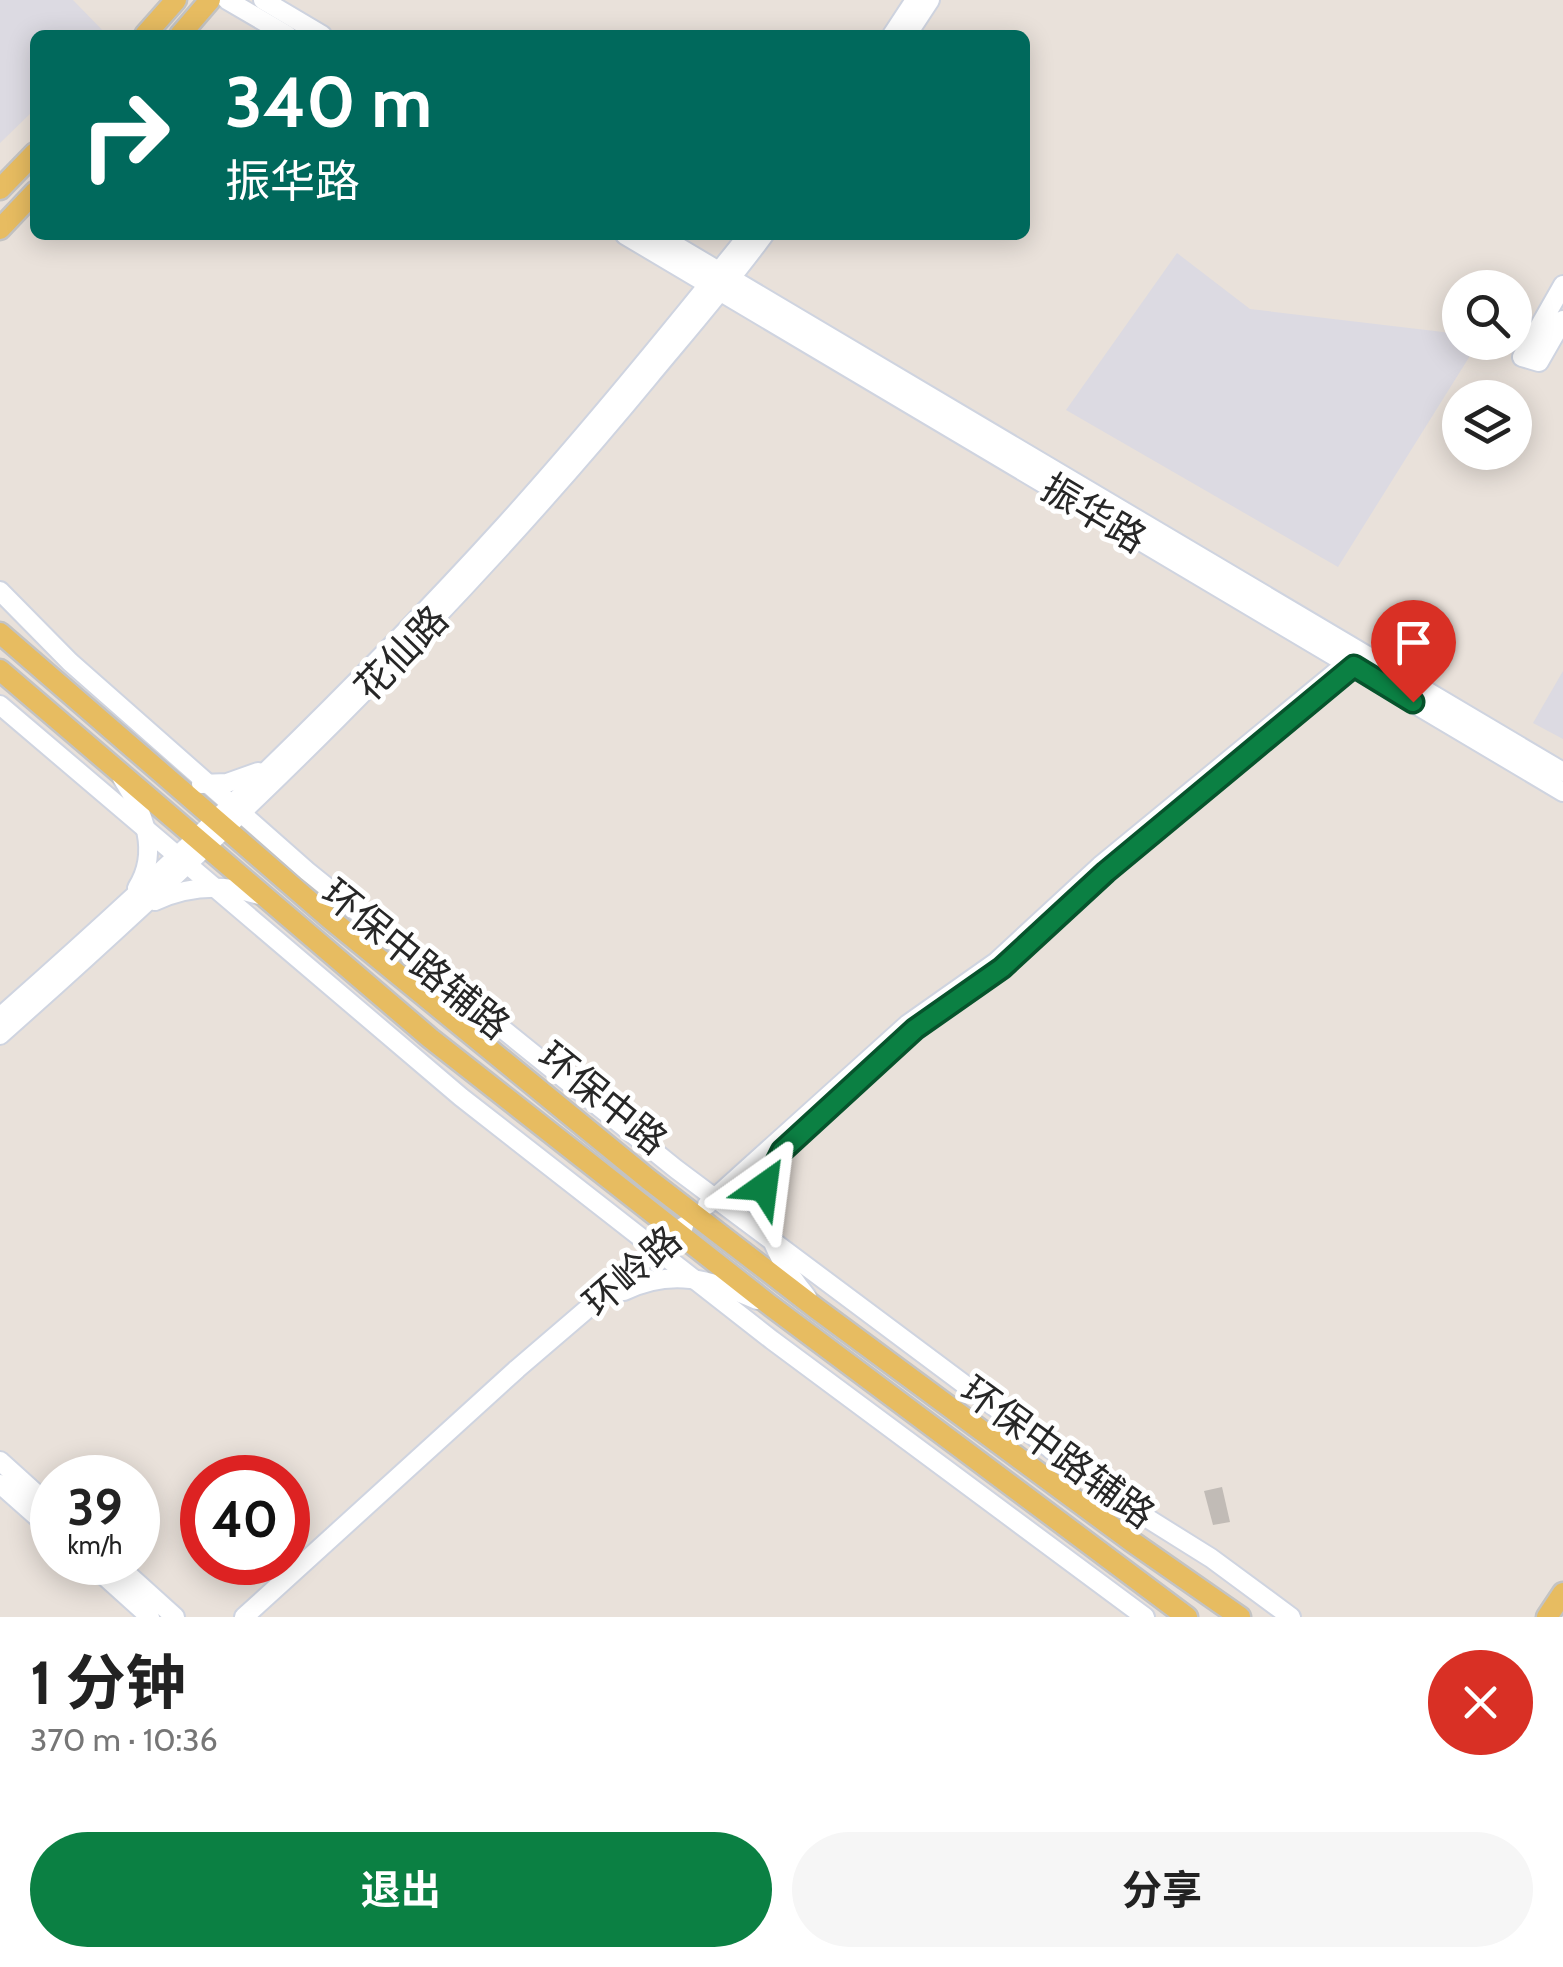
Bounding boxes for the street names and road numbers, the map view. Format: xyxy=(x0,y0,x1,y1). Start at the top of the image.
street label: 振华路 xyxy=(1033,463,1155,563)
street label: 花仙路 xyxy=(344,596,458,710)
street label: 环保中路辅路 xyxy=(313,869,519,1049)
street label: 环保中路 xyxy=(529,1032,677,1164)
street label: 环岭路 xyxy=(574,1216,690,1326)
street label: 环保中路辅路 xyxy=(952,1366,1164,1538)

